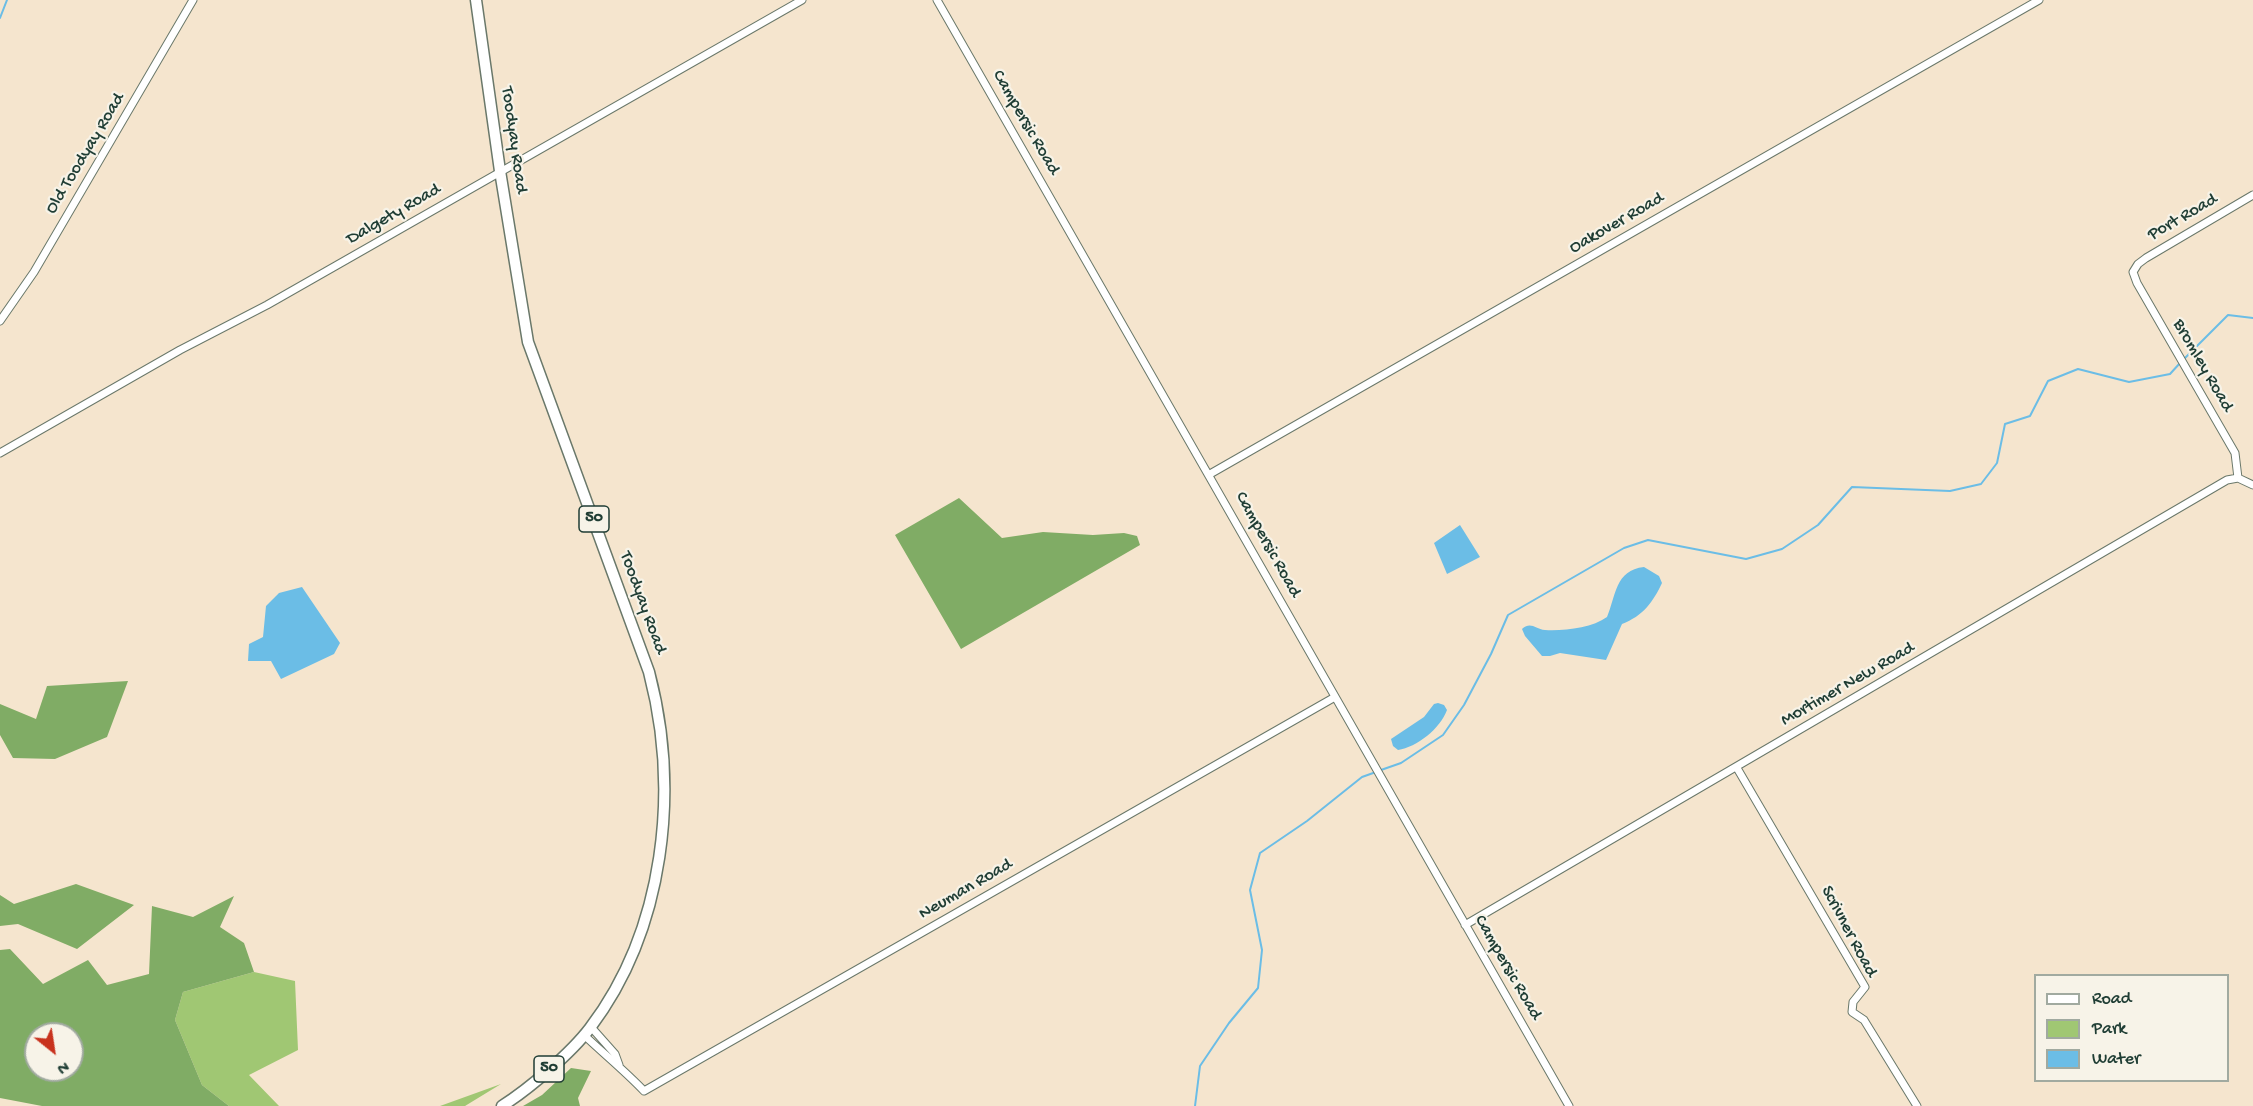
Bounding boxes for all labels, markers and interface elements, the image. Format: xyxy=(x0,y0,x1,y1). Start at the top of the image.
street label: Campersic Road xyxy=(986,67,1064,179)
street label: Toodyay Road xyxy=(495,85,531,195)
street label: Old Toodyay Road xyxy=(41,90,131,218)
street label: Dalgety Road xyxy=(343,179,445,251)
street label: Oakover Road xyxy=(1566,188,1668,260)
street label: Port Road xyxy=(2144,190,2222,246)
street label: Bromley Road xyxy=(2167,316,2237,416)
street label: Campersic Road xyxy=(1229,488,1305,602)
road number: 50 xyxy=(579,506,609,532)
street label: Toodyay Road xyxy=(613,549,671,657)
street label: Mortimer New Road xyxy=(1777,638,1919,732)
street label: Neuman Road xyxy=(915,855,1017,925)
street label: Scrivner Road xyxy=(1815,883,1881,981)
street label: Campersic Road xyxy=(1468,912,1546,1024)
legend xyxy=(2034,974,2229,1082)
text: Road xyxy=(2092,989,2131,1010)
text: Park xyxy=(2092,1019,2126,1040)
north arrow xyxy=(24,1022,84,1082)
text: Water xyxy=(2092,1049,2140,1070)
text: N xyxy=(53,1055,72,1077)
road number: 50 xyxy=(534,1056,564,1082)

